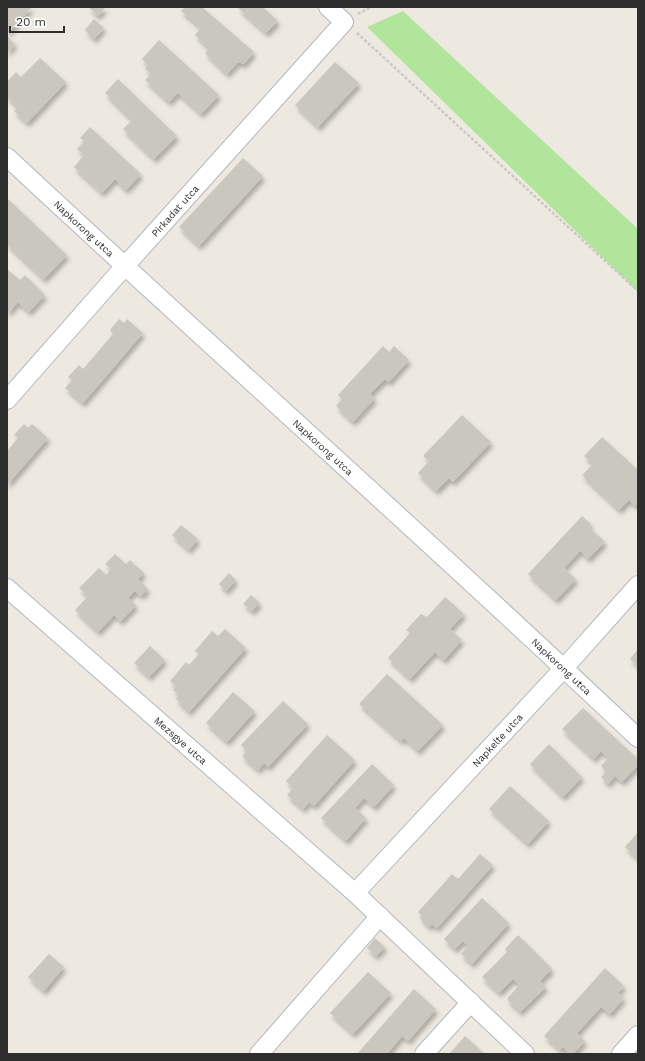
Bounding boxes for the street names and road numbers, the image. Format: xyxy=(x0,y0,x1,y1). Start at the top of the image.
street label: Pirkadat utca xyxy=(149,182,201,238)
street label: Napkorong utca xyxy=(52,198,116,259)
street label: Napkorong utca xyxy=(291,417,356,477)
street label: Napkorong utca xyxy=(530,636,594,697)
street label: Napkelte utca xyxy=(470,711,525,769)
street label: Mezsgye utca xyxy=(152,714,209,766)

